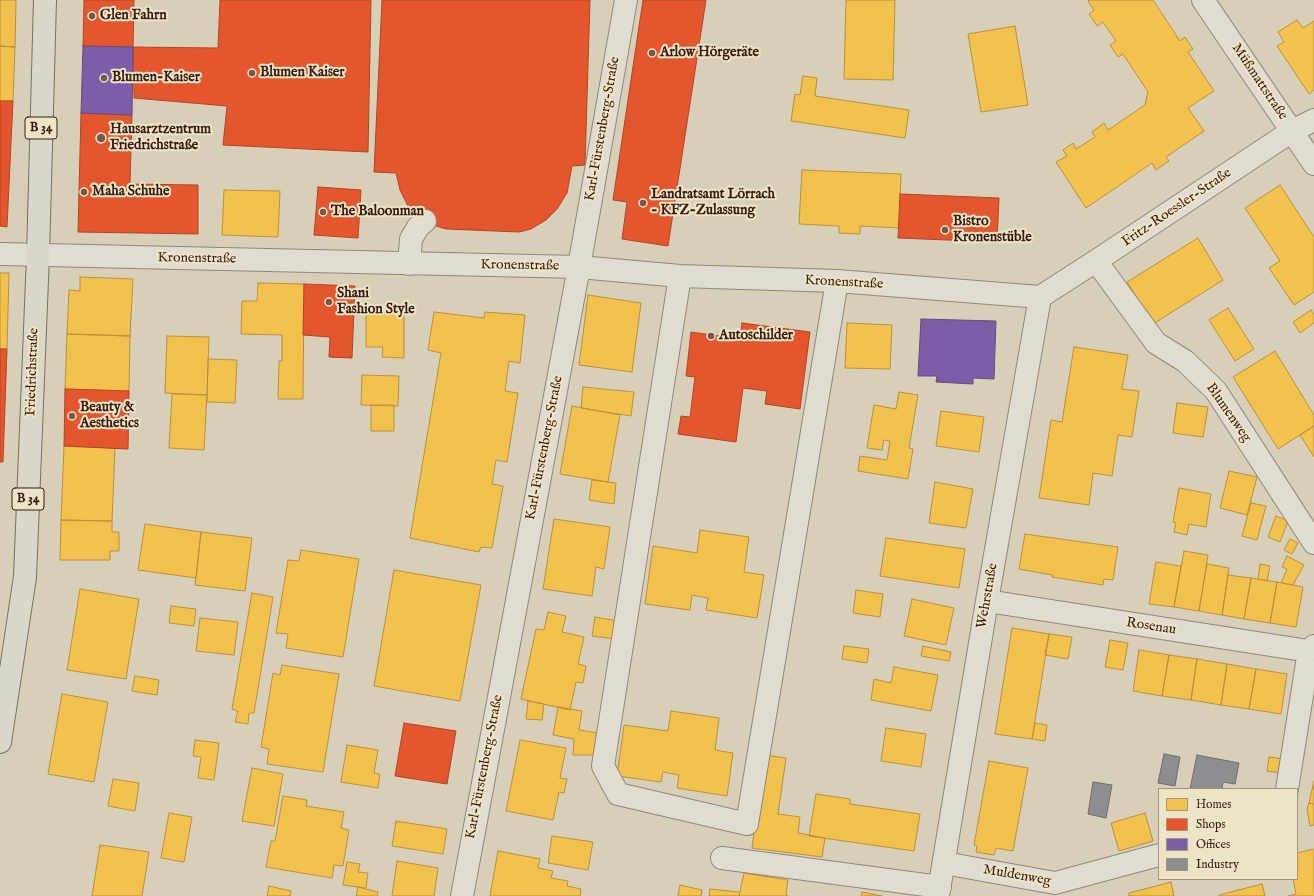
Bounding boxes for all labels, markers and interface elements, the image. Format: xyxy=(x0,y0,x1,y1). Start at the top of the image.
place label: Glen Fahrn xyxy=(100,8,167,24)
marker: Glen Fahrn xyxy=(87,11,97,21)
street label: Müßmattstraße xyxy=(1227,41,1291,123)
place label: Arlow Hörgeräte xyxy=(660,45,759,61)
marker: Arlow Hörgeräte xyxy=(647,48,657,58)
street label: Karl-Fürstenberg-Straße xyxy=(582,55,624,203)
place label: Blumen Kaiser xyxy=(260,65,344,81)
marker: Blumen Kaiser xyxy=(247,68,257,78)
place label: Blumen-Kaiser xyxy=(112,70,200,86)
marker: Blumen-Kaiser xyxy=(99,73,109,83)
road number: B 34 xyxy=(25,117,57,139)
place label: Hausarztzentrum Friedrichstraße xyxy=(110,122,211,154)
marker: Hausarztzentrum Friedrichstraße xyxy=(95,132,107,144)
street label: Fritz-Roessler-Straße xyxy=(1119,165,1235,251)
place label: Maha Schuhe xyxy=(92,184,169,200)
marker: Maha Schuhe xyxy=(79,187,89,197)
place label: Landratsamt Lörrach - KFZ-Zulassung xyxy=(651,187,775,220)
marker: Landratsamt Lörrach - KFZ-Zulassung xyxy=(638,198,648,208)
place label: The Baloonman xyxy=(331,204,424,220)
marker: The Baloonman xyxy=(318,207,328,217)
place label: Bistro Kronenstüble xyxy=(953,214,1032,246)
marker: Bistro Kronenstüble xyxy=(940,225,950,235)
street label: Kronenstraße xyxy=(158,250,236,268)
street label: Kronenstraße xyxy=(481,257,559,275)
street label: Kronenstraße xyxy=(804,273,884,293)
place label: Shani Fashion Style xyxy=(337,286,415,318)
marker: Shani Fashion Style xyxy=(324,297,334,307)
street label: Friedrichstraße xyxy=(23,328,43,416)
place label: Autoschilder xyxy=(719,328,793,344)
marker: Autoschilder xyxy=(706,331,716,341)
street label: Karl-Fürstenberg-Straße xyxy=(523,375,567,521)
street label: Blumenweg xyxy=(1202,380,1254,446)
place label: Beauty & Aesthetics xyxy=(80,400,139,432)
marker: Beauty & Aesthetics xyxy=(67,411,77,421)
road number: B 34 xyxy=(12,488,44,510)
street label: Wehrstraße xyxy=(974,562,1002,630)
street label: Rosenau xyxy=(1125,615,1177,639)
street label: Karl-Fürstenberg-Straße xyxy=(463,694,507,840)
legend xyxy=(1158,788,1298,880)
text: Homes xyxy=(1196,797,1232,812)
text: Shops xyxy=(1196,817,1226,832)
text: Offices xyxy=(1196,837,1230,852)
text: Industry xyxy=(1196,857,1239,872)
street label: Muldenweg xyxy=(982,862,1052,890)

